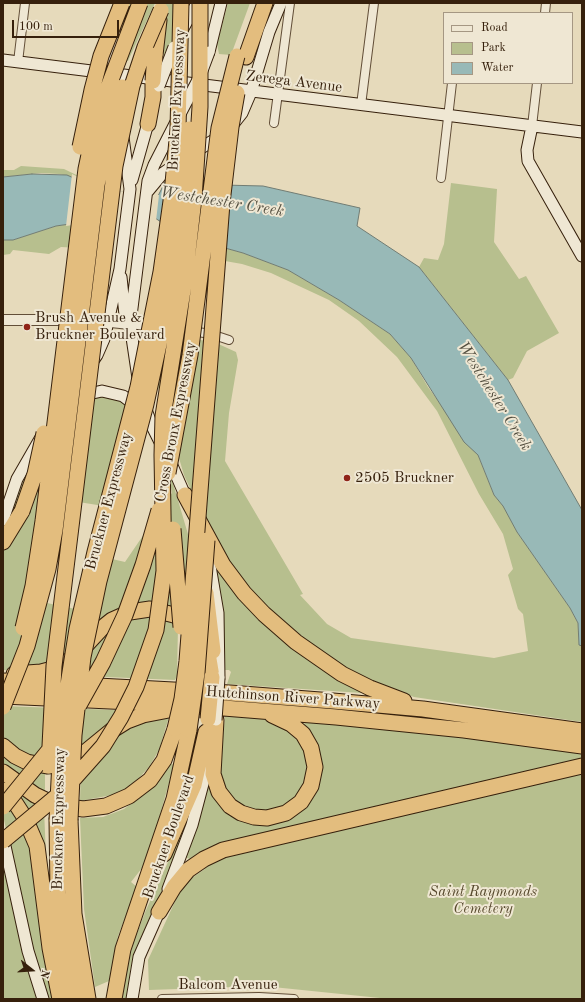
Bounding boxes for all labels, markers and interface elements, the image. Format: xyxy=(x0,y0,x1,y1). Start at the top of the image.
scale bar xyxy=(14,12,121,38)
legend xyxy=(443,12,573,84)
text: 100 m xyxy=(19,21,53,33)
text: Road xyxy=(481,22,508,34)
street label: Bruckner Expressway xyxy=(164,28,190,172)
text: Park xyxy=(481,42,506,54)
text: Water xyxy=(481,62,513,74)
street label: Zerega Avenue xyxy=(245,67,343,97)
water label: Westchester Creek xyxy=(159,183,285,221)
place label: Brush Avenue & Bruckner Boulevard xyxy=(35,309,165,344)
marker: Brush Avenue & Bruckner Boulevard xyxy=(22,322,32,332)
water label: Westchester Creek xyxy=(453,338,535,454)
street label: Cross Bronx Expressway xyxy=(152,340,200,504)
street label: Bruckner Expressway xyxy=(82,430,136,572)
place label: 2505 Bruckner xyxy=(355,469,454,487)
marker: 2505 Bruckner xyxy=(342,473,352,483)
street label: Hutchinson River Parkway xyxy=(205,683,381,713)
street label: Bruckner Expressway xyxy=(49,748,69,890)
street label: Bruckner Boulevard xyxy=(139,773,199,901)
park label: Saint Raymonds Cemetery xyxy=(429,883,537,918)
north arrow xyxy=(12,950,52,990)
text: N xyxy=(37,968,50,979)
street label: Balcom Avenue xyxy=(178,976,278,994)

